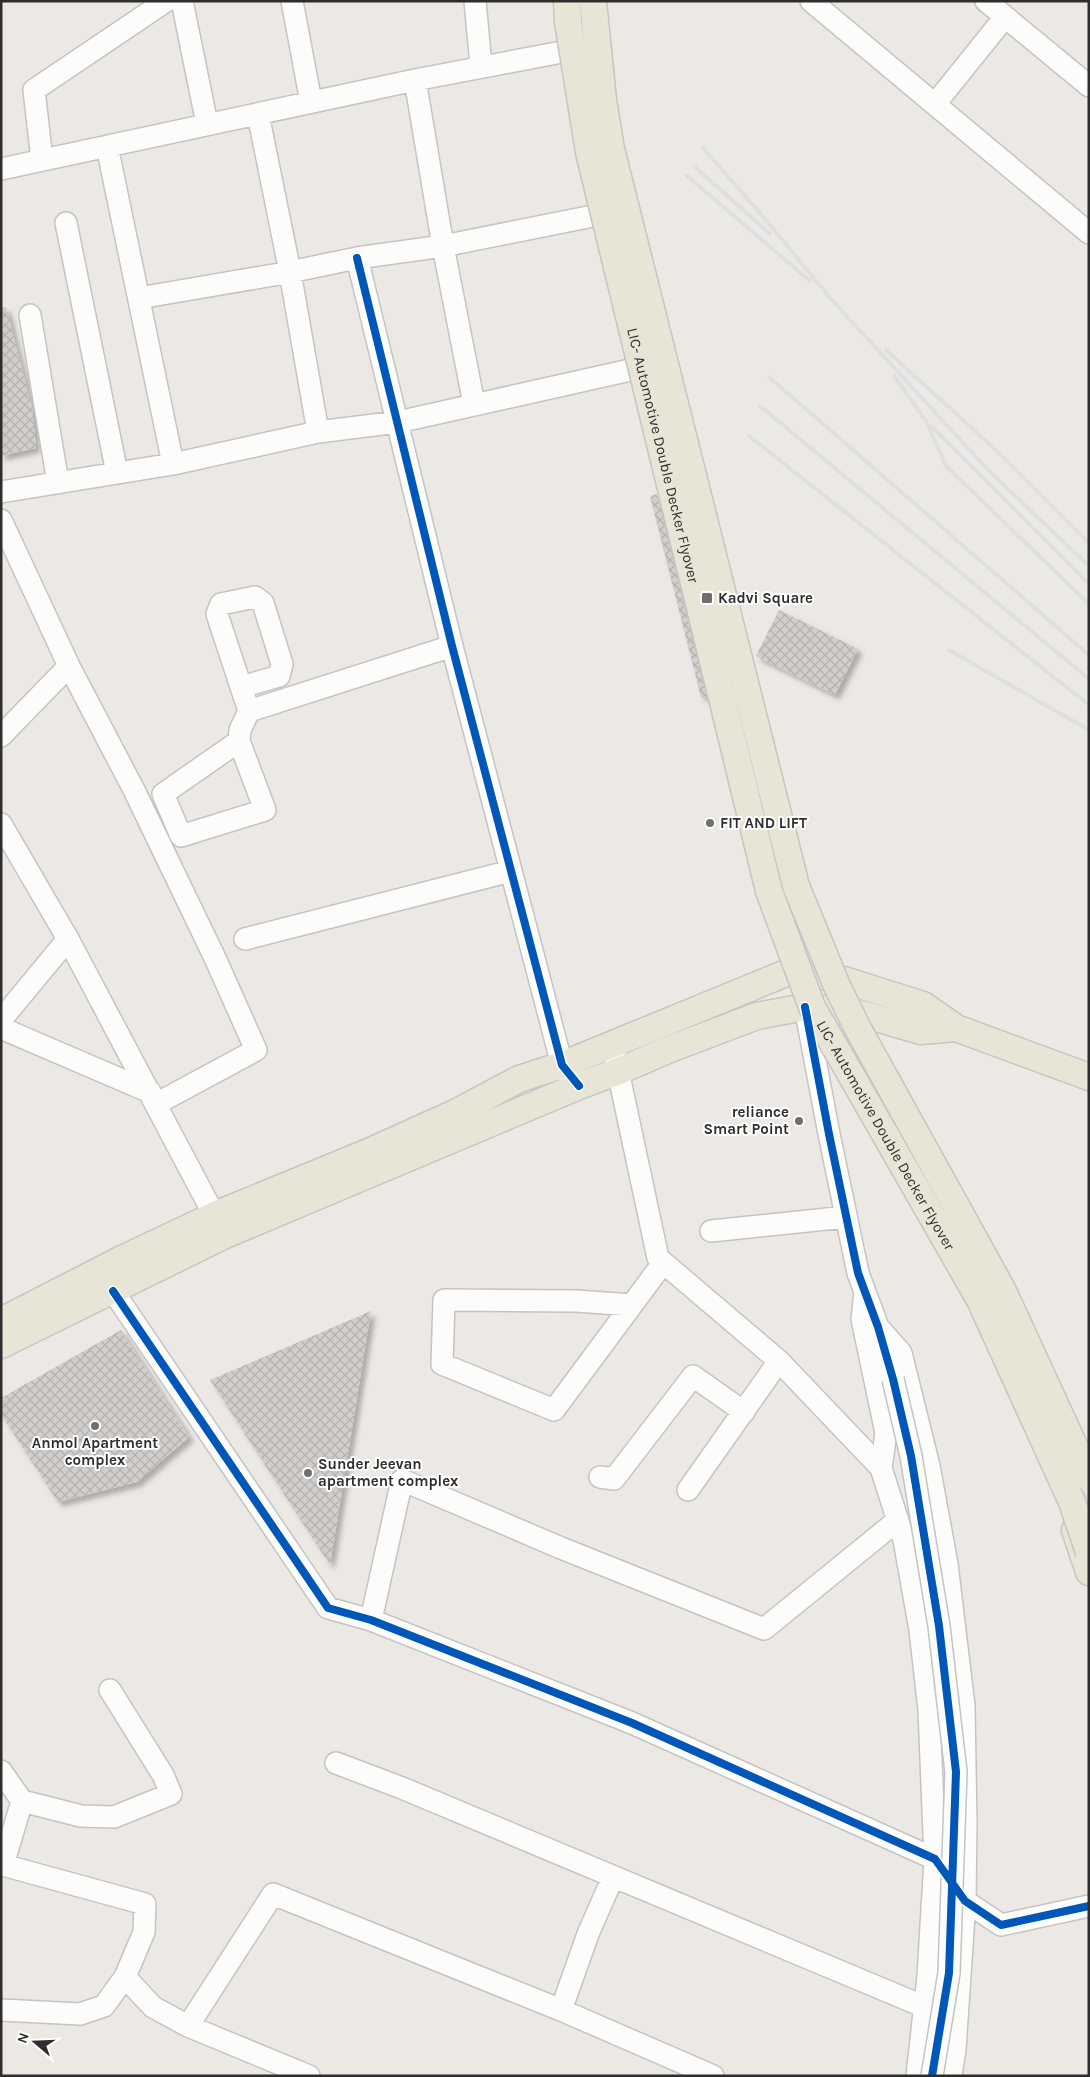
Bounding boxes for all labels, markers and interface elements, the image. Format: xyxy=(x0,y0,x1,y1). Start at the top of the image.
street label: LIC- Automotive Double Decker Flyover xyxy=(623,326,703,585)
place label: Kadvi Square xyxy=(718,589,813,607)
marker: Kadvi Square xyxy=(700,591,714,605)
place label: FIT AND LIFT xyxy=(720,814,807,832)
marker: FIT AND LIFT xyxy=(704,817,716,829)
street label: LIC- Automotive Double Decker Flyover xyxy=(813,1017,959,1254)
place label: reliance Smart Point xyxy=(703,1103,789,1138)
marker: reliance Smart Point xyxy=(793,1115,805,1127)
marker: Anmol Apartment complex xyxy=(89,1420,101,1432)
place label: Anmol Apartment complex xyxy=(32,1434,158,1469)
place label: Sunder Jeevan apartment complex xyxy=(318,1455,459,1490)
marker: Sunder Jeevan apartment complex xyxy=(302,1467,314,1479)
north arrow xyxy=(10,2017,60,2067)
text: N xyxy=(14,2030,33,2045)

